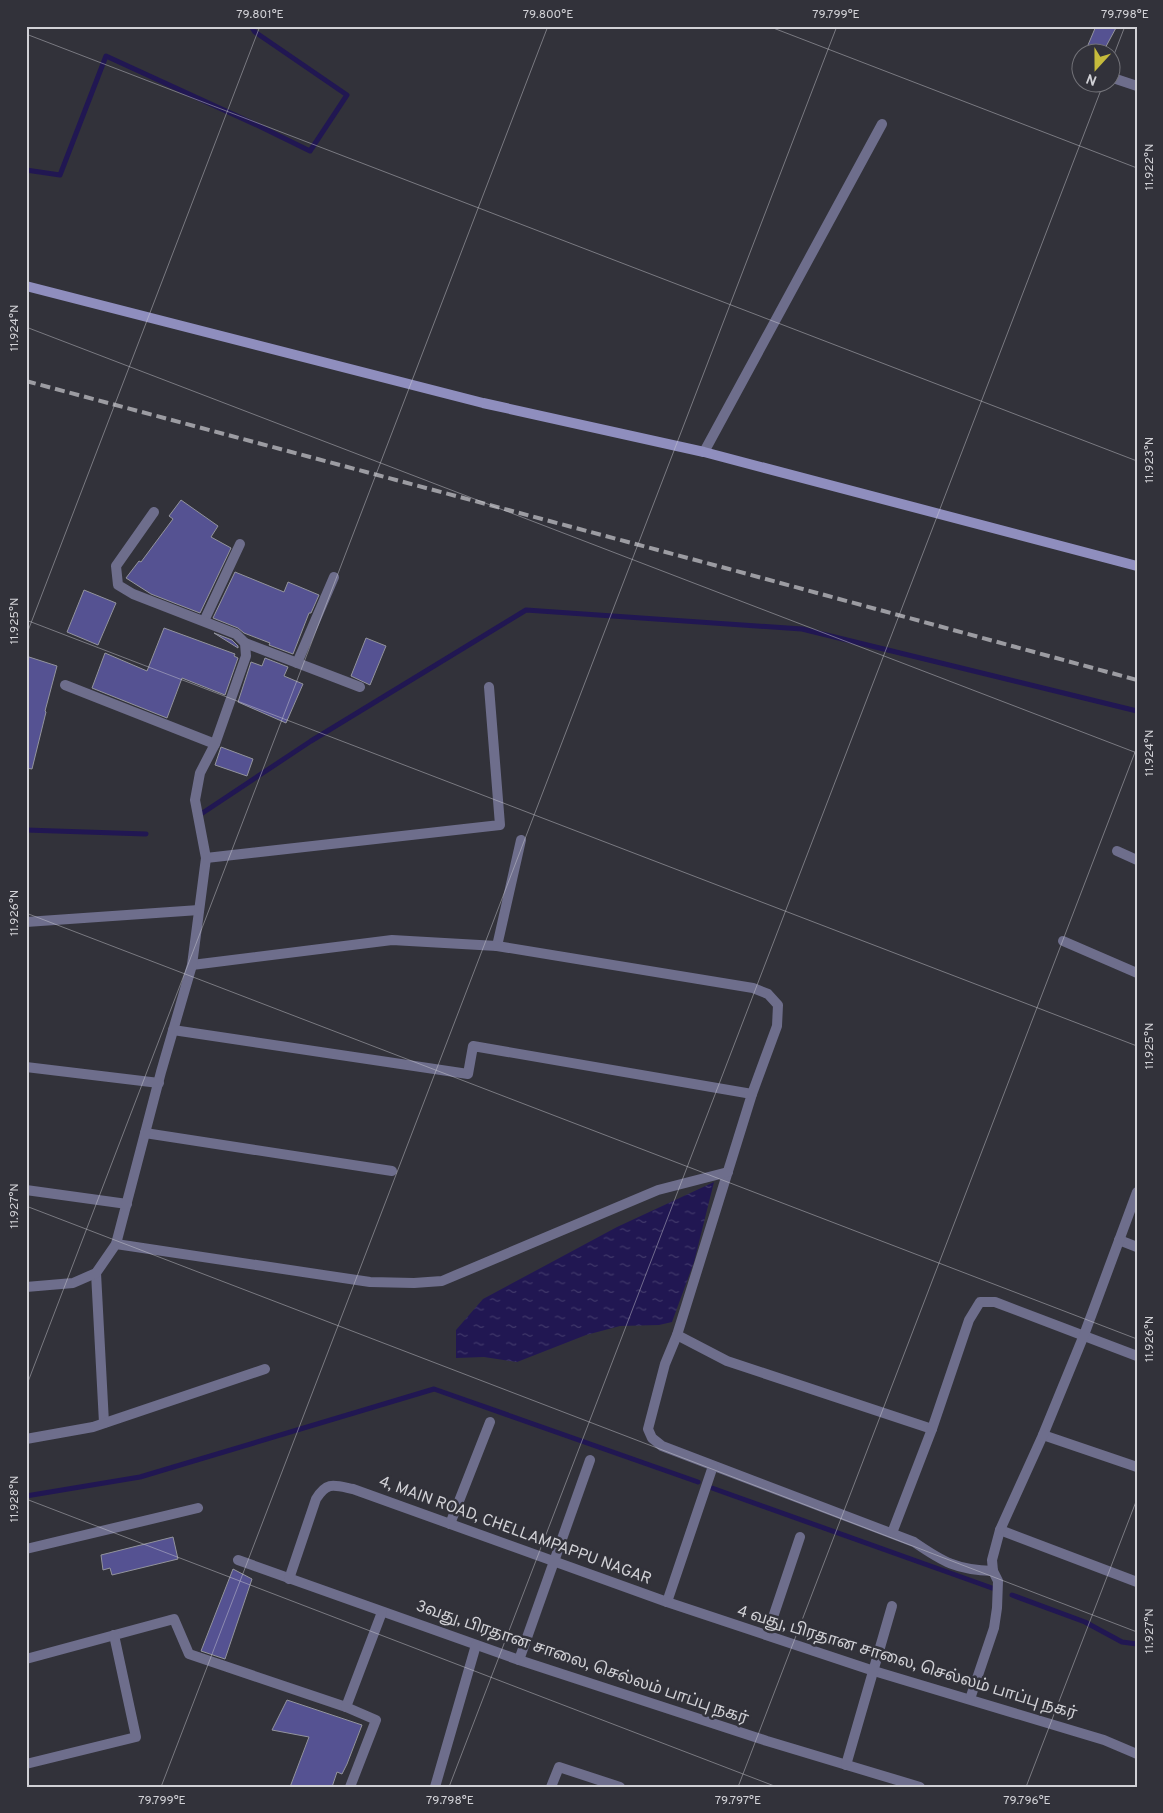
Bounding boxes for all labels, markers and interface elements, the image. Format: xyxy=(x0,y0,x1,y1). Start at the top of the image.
text: 79.801°E xyxy=(236,7,284,23)
text: 79.800°E xyxy=(523,7,573,23)
text: 79.799°E xyxy=(812,7,860,23)
text: 79.798°E xyxy=(1101,7,1149,23)
north arrow xyxy=(1070,42,1120,92)
text: N xyxy=(1084,69,1100,88)
text: 11.922°N xyxy=(1142,144,1158,190)
text: 11.924°N xyxy=(7,305,23,351)
text: 11.923°N xyxy=(1142,437,1158,483)
text: 11.925°N xyxy=(7,598,23,644)
text: 11.924°N xyxy=(1142,730,1158,776)
text: 11.926°N xyxy=(7,890,23,936)
text: 11.925°N xyxy=(1142,1023,1158,1069)
text: 11.927°N xyxy=(7,1183,23,1229)
text: 11.926°N xyxy=(1142,1316,1158,1362)
street label: 4, MAIN ROAD, CHELLAMPAPPU NAGAR xyxy=(376,1472,654,1590)
text: 11.928°N xyxy=(7,1476,23,1522)
street label: 3வது, பிரதான சாலை, செல்லம் பாப்பு நகர் xyxy=(413,1596,751,1730)
street label: 4 வது, பிரதான சாலை, செல்லம் பாப்பு நகர் xyxy=(735,1602,1079,1724)
text: 11.927°N xyxy=(1142,1608,1158,1654)
text: 79.799°E xyxy=(138,1793,186,1809)
text: 79.798°E xyxy=(426,1793,474,1809)
text: 79.797°E xyxy=(715,1793,761,1809)
text: 79.796°E xyxy=(1003,1793,1051,1809)

